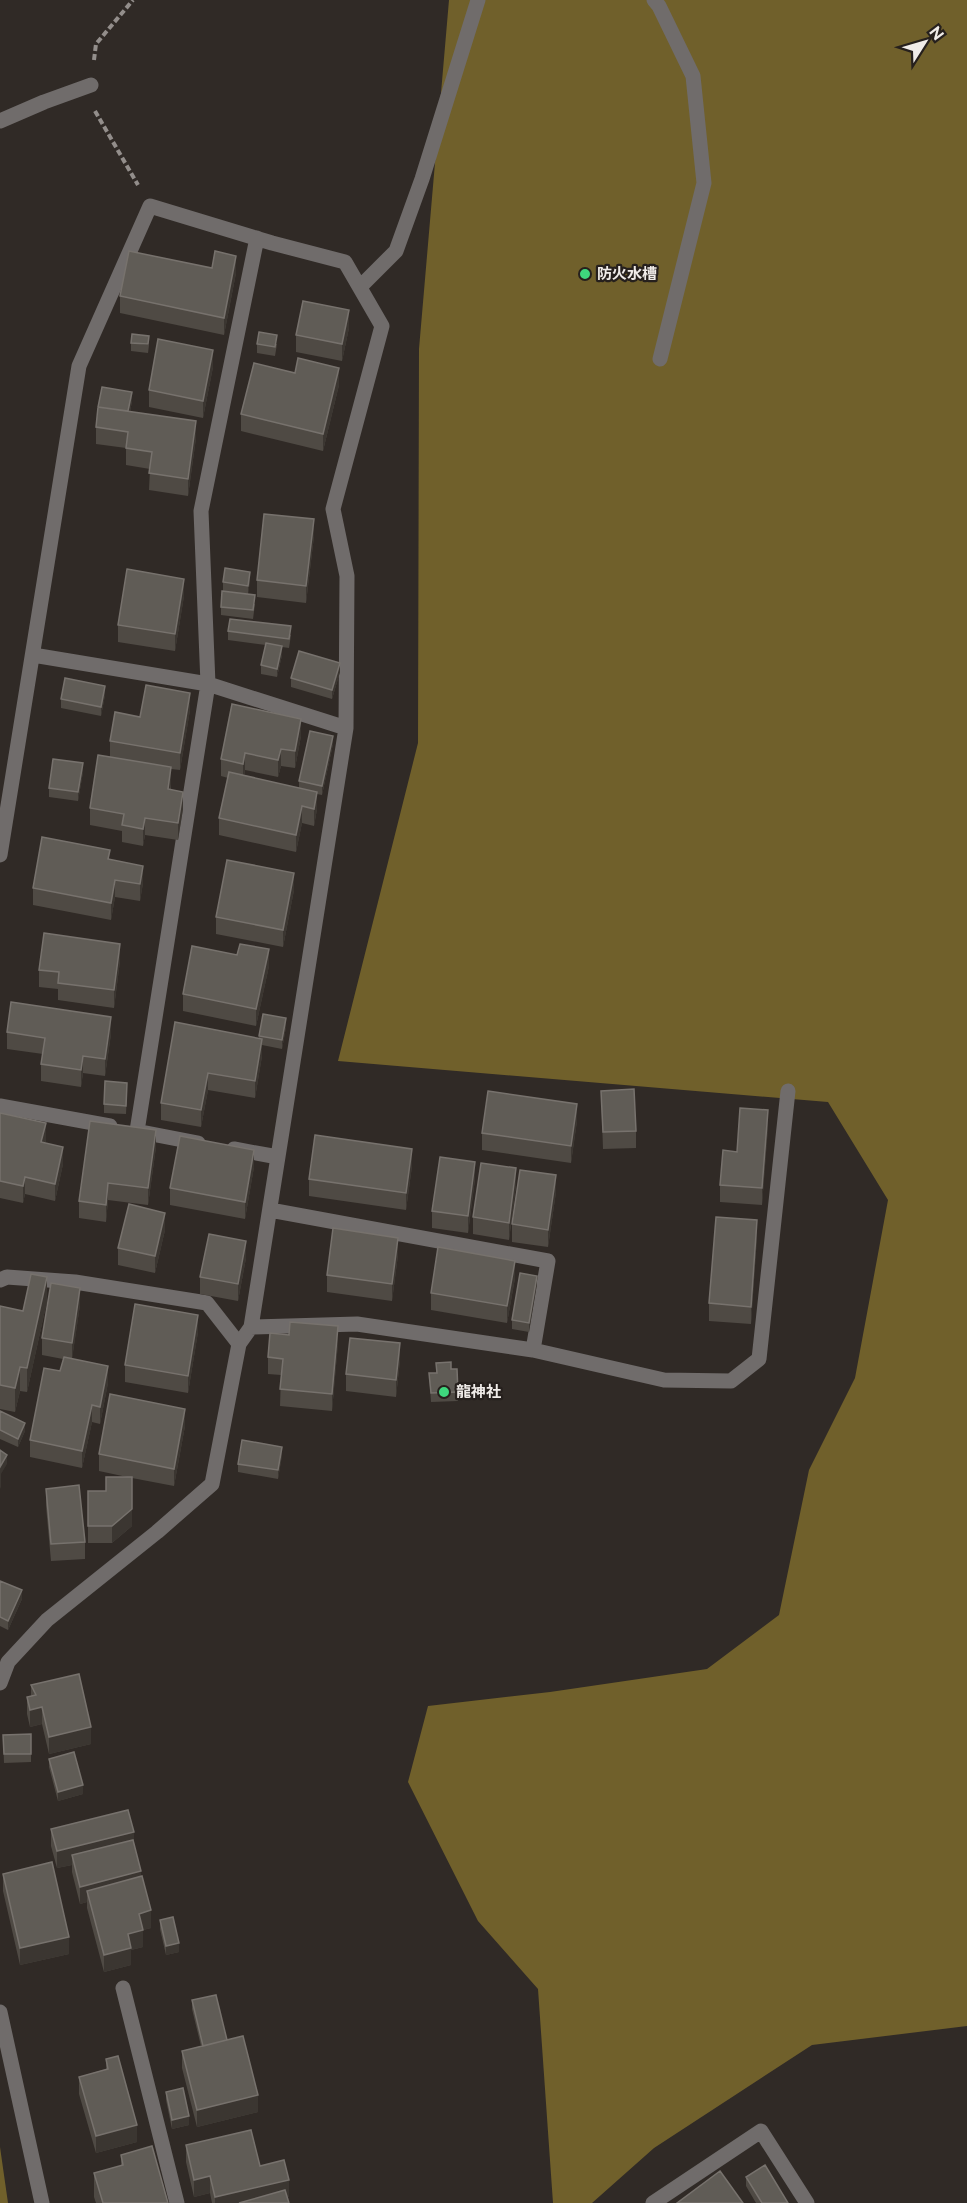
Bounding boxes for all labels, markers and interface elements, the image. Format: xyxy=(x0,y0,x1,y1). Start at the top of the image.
north arrow xyxy=(895,12,955,72)
text: N xyxy=(925,23,948,44)
place label: 防火水槽 xyxy=(597,265,657,283)
marker: 防火水槽 xyxy=(578,267,592,281)
place label: 龍神社 xyxy=(456,1383,501,1401)
marker: 龍神社 xyxy=(437,1385,451,1399)

